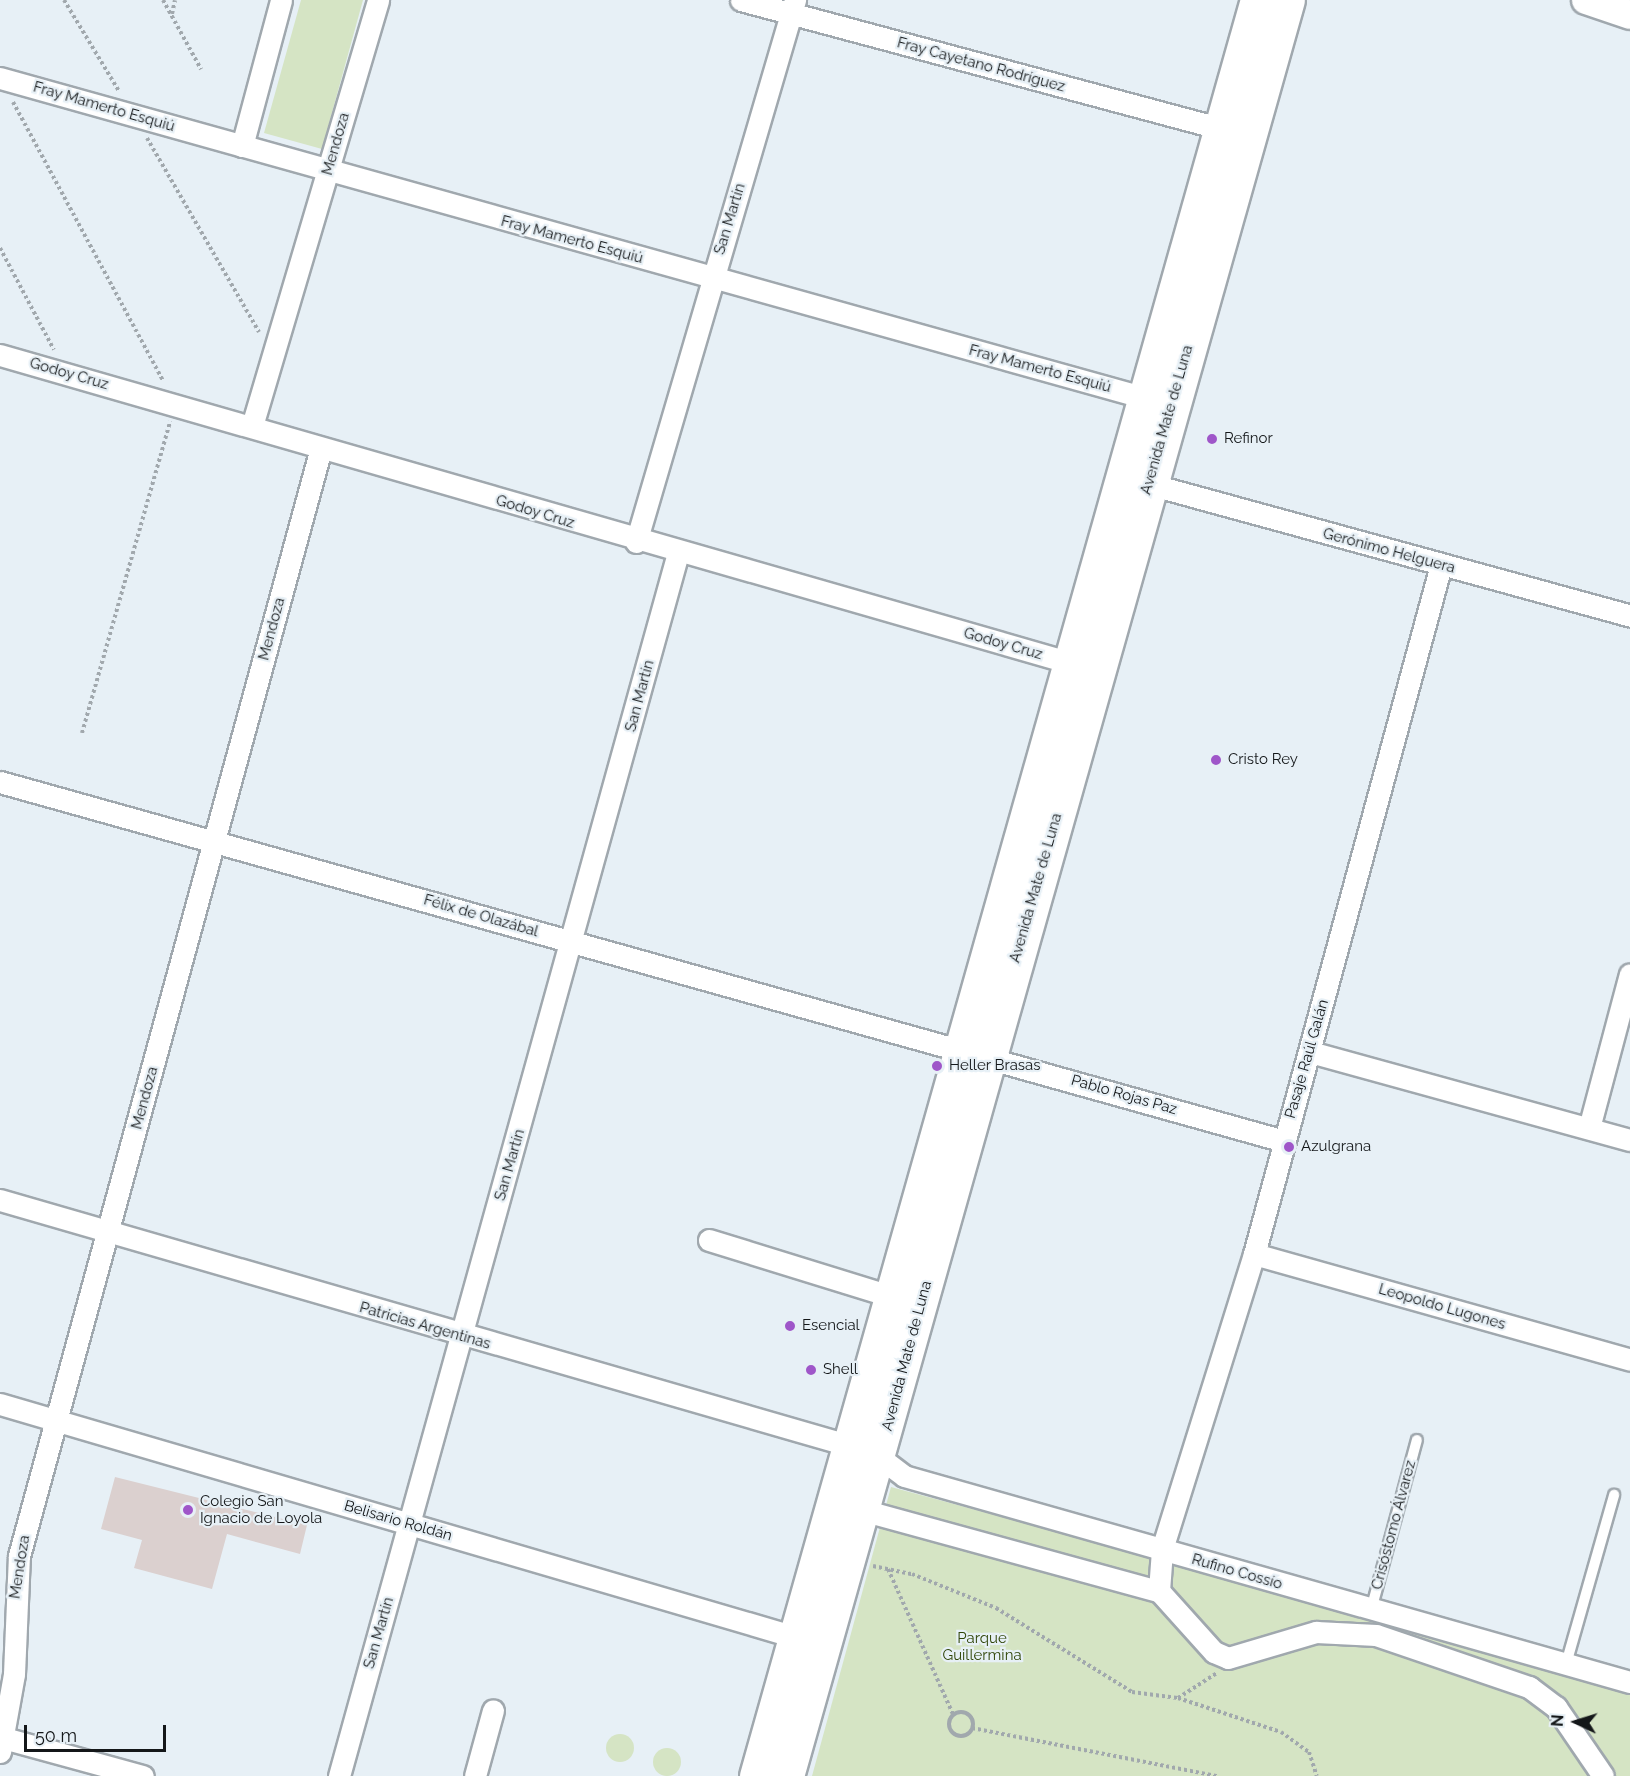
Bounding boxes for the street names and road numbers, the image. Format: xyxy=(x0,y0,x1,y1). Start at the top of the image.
street label: Fray Cayetano Rodríguez xyxy=(895,34,1067,96)
street label: Fray Mamerto Esquiú xyxy=(31,78,177,136)
street label: Mendoza xyxy=(318,111,354,177)
street label: San Martín xyxy=(711,181,749,257)
street label: Fray Mamerto Esquiú xyxy=(499,212,645,268)
street label: Fray Mamerto Esquiú xyxy=(967,341,1113,397)
street label: Avenida Mate de Luna xyxy=(1137,343,1197,497)
street label: Godoy Cruz xyxy=(27,354,111,394)
street label: Godoy Cruz xyxy=(493,491,577,533)
street label: Gerónimo Helguera xyxy=(1321,525,1457,577)
street label: Mendoza xyxy=(255,596,289,662)
street label: Godoy Cruz xyxy=(961,624,1045,664)
street label: San Martín xyxy=(622,658,658,734)
street label: Avenida Mate de Luna xyxy=(1006,811,1066,965)
street label: Félix de Olazábal xyxy=(422,891,540,941)
street label: Pasaje Raúl Galán xyxy=(1281,997,1333,1121)
street label: Mendoza xyxy=(128,1065,162,1131)
street label: Pablo Rojas Paz xyxy=(1069,1071,1179,1119)
street label: San Martín xyxy=(491,1127,529,1203)
street label: Avenida Mate de Luna xyxy=(878,1279,936,1433)
street label: Leopoldo Lugones xyxy=(1376,1280,1508,1334)
street label: Patricias Argentinas xyxy=(357,1299,493,1353)
street label: Crisóstomo Álvarez xyxy=(1368,1458,1420,1592)
street label: Belisario Roldán xyxy=(342,1497,454,1545)
street label: Mendoza xyxy=(6,1534,34,1600)
street label: Rufino Cossío xyxy=(1190,1550,1284,1594)
street label: San Martín xyxy=(360,1595,398,1671)

